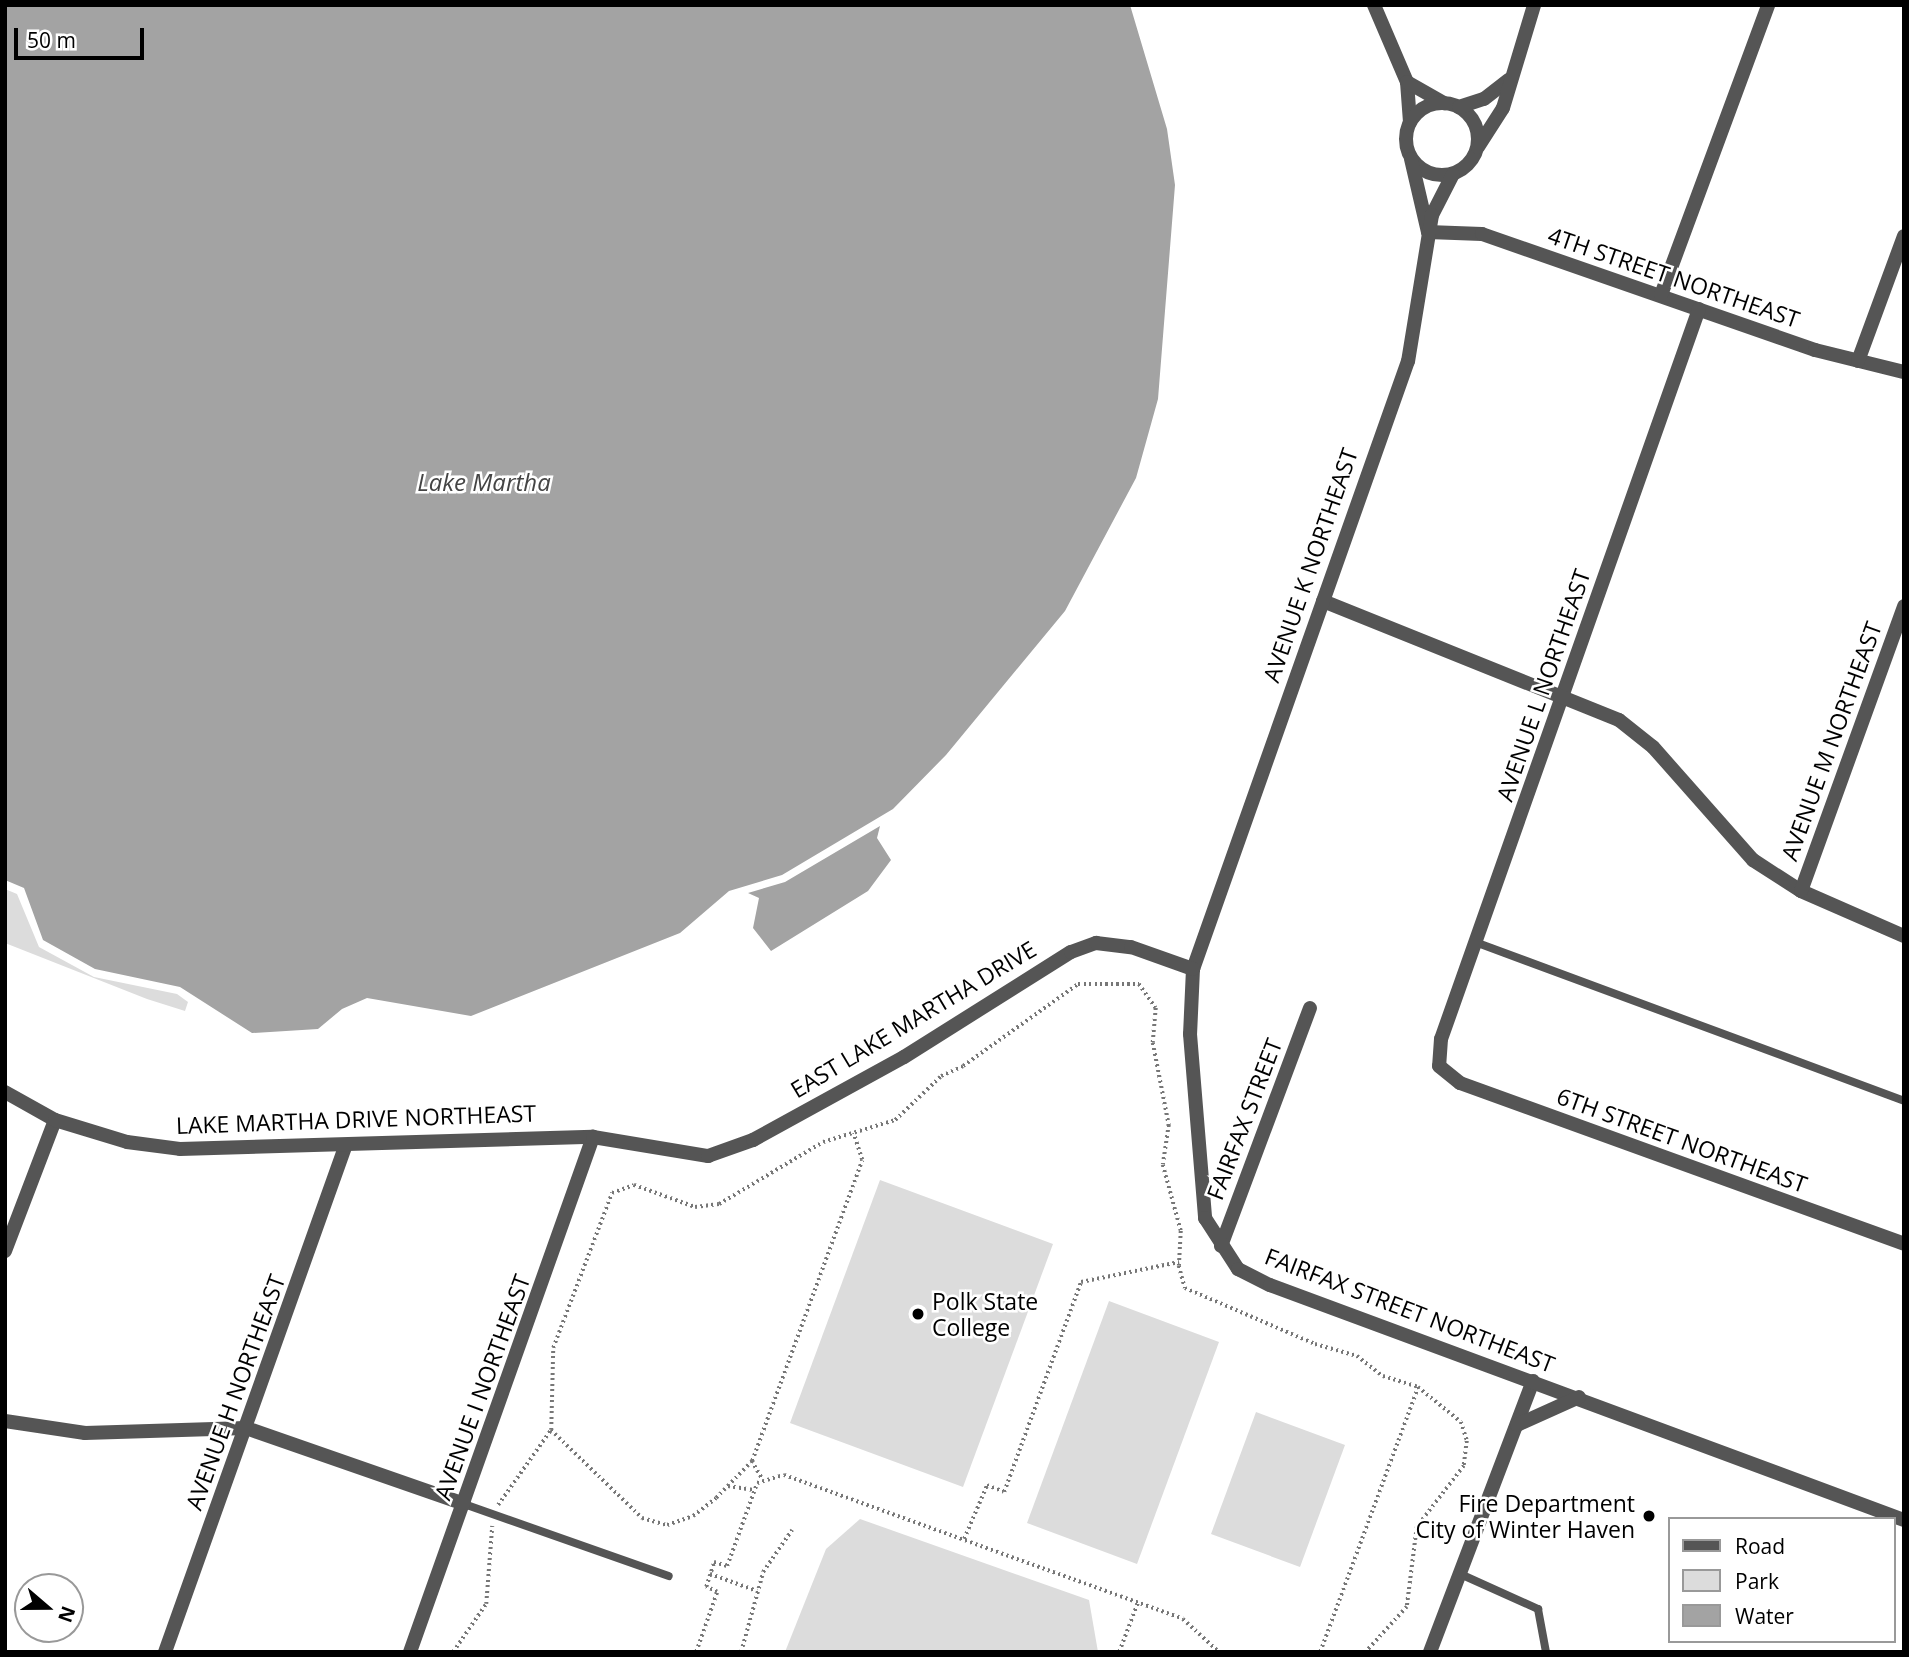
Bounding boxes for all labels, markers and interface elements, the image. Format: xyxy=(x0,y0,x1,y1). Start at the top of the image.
scale bar xyxy=(18,14,147,58)
text: 50 m xyxy=(27,26,76,54)
street label: 4TH STREET NORTHEAST xyxy=(1545,221,1803,333)
street label: AVENUE K NORTHEAST xyxy=(1257,444,1363,686)
water label: Lake Martha xyxy=(417,468,551,496)
street label: AVENUE L NORTHEAST xyxy=(1490,565,1596,805)
street label: AVENUE M NORTHEAST xyxy=(1775,618,1887,864)
street label: EAST LAKE MARTHA DRIVE xyxy=(785,935,1041,1103)
street label: FAIRFAX STREET xyxy=(1201,1035,1287,1203)
street label: 6TH STREET NORTHEAST xyxy=(1553,1082,1811,1198)
street label: LAKE MARTHA DRIVE NORTHEAST xyxy=(175,1099,537,1139)
street label: FAIRFAX STREET NORTHEAST xyxy=(1261,1242,1559,1378)
street label: AVENUE H NORTHEAST xyxy=(180,1271,290,1513)
street label: AVENUE I NORTHEAST xyxy=(428,1271,536,1503)
place label: Polk State College xyxy=(932,1287,1038,1341)
marker: Polk State College xyxy=(910,1306,926,1322)
place label: Fire Department City of Winter Haven xyxy=(1416,1489,1635,1543)
marker: Fire Department City of Winter Haven xyxy=(1641,1508,1657,1524)
legend xyxy=(1668,1517,1895,1643)
text: Road xyxy=(1735,1532,1785,1560)
text: Park xyxy=(1735,1567,1779,1595)
north arrow xyxy=(14,1573,84,1643)
text: Water xyxy=(1735,1602,1794,1630)
text: N xyxy=(52,1603,82,1626)

